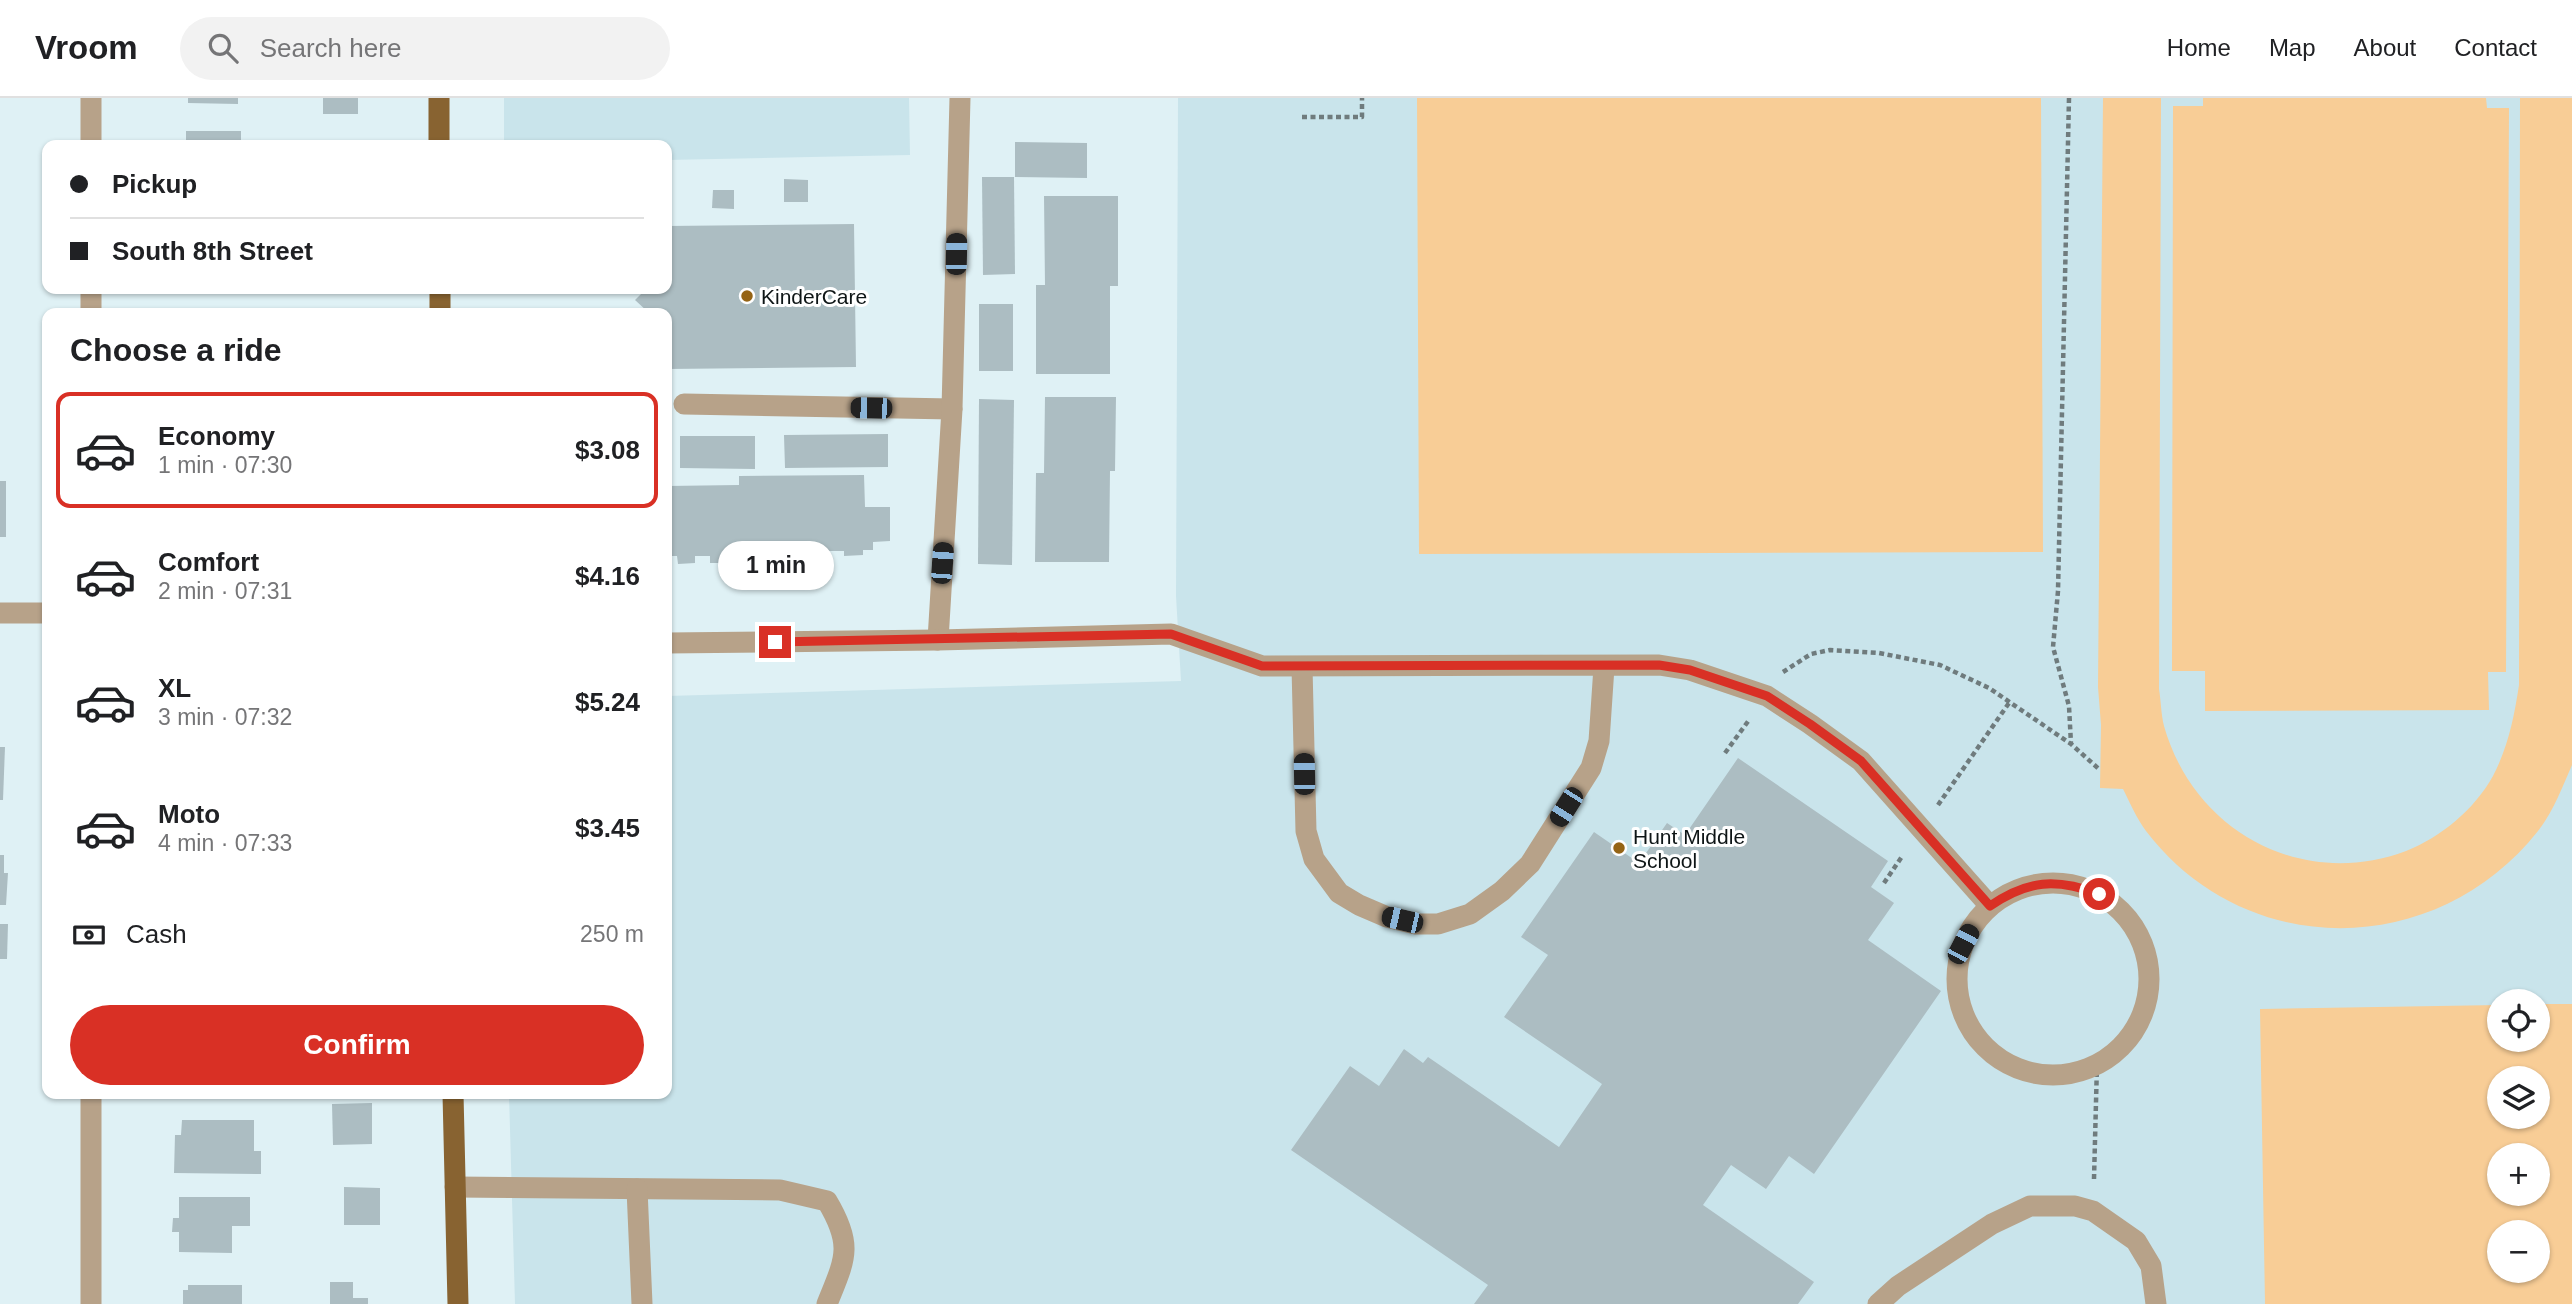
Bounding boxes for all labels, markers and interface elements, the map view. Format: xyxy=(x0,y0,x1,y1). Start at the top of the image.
search box xyxy=(180,17,670,80)
text: Vroom xyxy=(35,29,138,66)
icon: search xyxy=(204,29,242,67)
text: Search here xyxy=(260,33,401,63)
text: Home xyxy=(2167,34,2231,61)
text: Map xyxy=(2269,34,2316,61)
text: About xyxy=(2354,34,2416,61)
text: Contact xyxy=(2454,34,2537,61)
text: Pickup xyxy=(112,169,197,199)
car xyxy=(946,233,967,275)
text: South 8th Street xyxy=(112,236,313,266)
place label: KinderCare xyxy=(761,285,867,308)
marker: KinderCare xyxy=(739,288,755,304)
text: Choose a ride xyxy=(70,332,282,368)
car xyxy=(850,397,893,419)
icon: car xyxy=(74,419,137,482)
text: Economy xyxy=(158,421,275,451)
text: $3.08 xyxy=(575,435,640,465)
text: 1 min · 07:30 xyxy=(158,452,292,478)
callout: 1 min xyxy=(717,540,833,589)
car xyxy=(931,541,954,585)
icon: car xyxy=(74,545,137,608)
text: Comfort xyxy=(158,547,259,577)
text: 1 min xyxy=(746,552,806,578)
text: $4.16 xyxy=(575,561,640,591)
text: 2 min · 07:31 xyxy=(158,578,292,604)
route end xyxy=(759,626,791,658)
icon: car xyxy=(74,671,137,734)
text: XL xyxy=(158,673,191,703)
text: $5.24 xyxy=(575,687,640,717)
text: 3 min · 07:32 xyxy=(158,704,292,730)
car xyxy=(1294,753,1315,795)
car xyxy=(1546,784,1587,830)
icon: car xyxy=(74,797,137,860)
text: Moto xyxy=(158,799,220,829)
text: $3.45 xyxy=(575,813,640,843)
place label: Hunt Middle School xyxy=(1633,825,1745,872)
text: 4 min · 07:33 xyxy=(158,830,292,856)
marker: Hunt Middle School xyxy=(1611,840,1627,856)
route start xyxy=(2083,878,2115,910)
car xyxy=(1380,905,1425,935)
icon: cash xyxy=(70,916,108,954)
text: Cash xyxy=(126,919,187,949)
text: 250 m xyxy=(580,921,644,947)
car xyxy=(1944,921,1983,967)
map controls xyxy=(2487,989,2550,1283)
button: locate xyxy=(2487,989,2550,1052)
button: Confirm xyxy=(70,1005,644,1085)
button: layers xyxy=(2487,1066,2550,1129)
button: + xyxy=(2487,1143,2550,1206)
button: − xyxy=(2487,1220,2550,1283)

